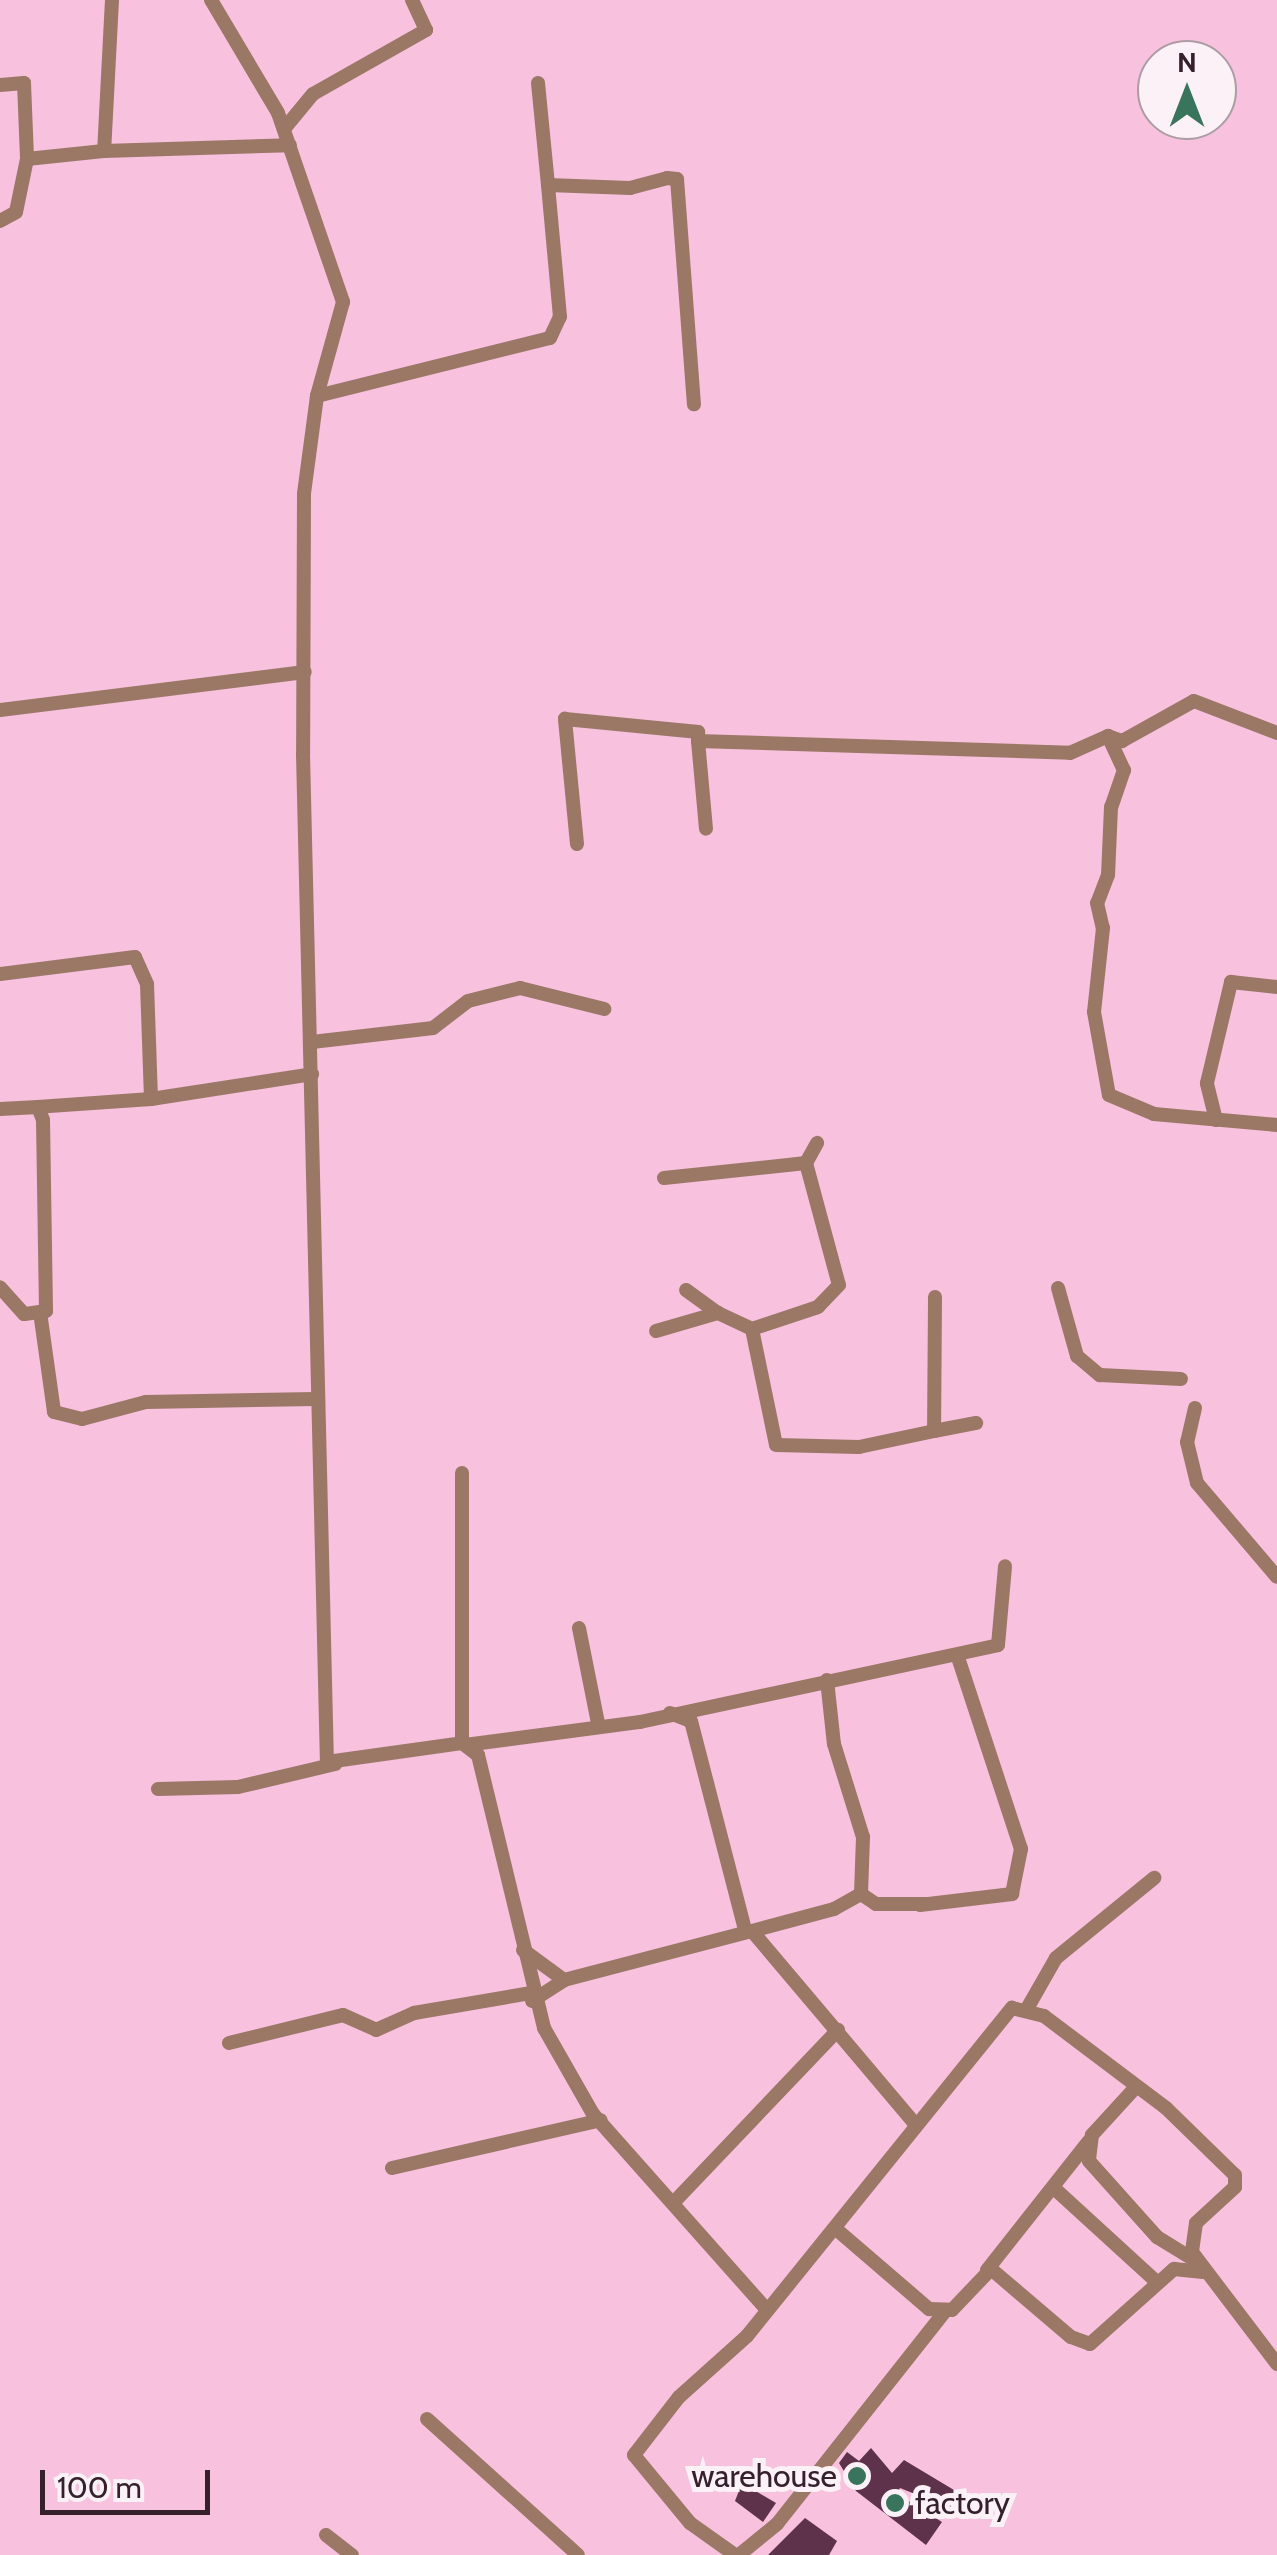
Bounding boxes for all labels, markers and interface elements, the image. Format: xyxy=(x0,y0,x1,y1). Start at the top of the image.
north arrow xyxy=(1137,40,1237,140)
text: N xyxy=(1177,45,1197,79)
scale bar xyxy=(45,2450,215,2512)
place label: warehouse xyxy=(691,2457,837,2495)
marker: warehouse xyxy=(846,2465,868,2487)
text: 100 m xyxy=(57,2469,142,2506)
place label: factory xyxy=(915,2484,1010,2522)
marker: factory xyxy=(884,2492,906,2514)

